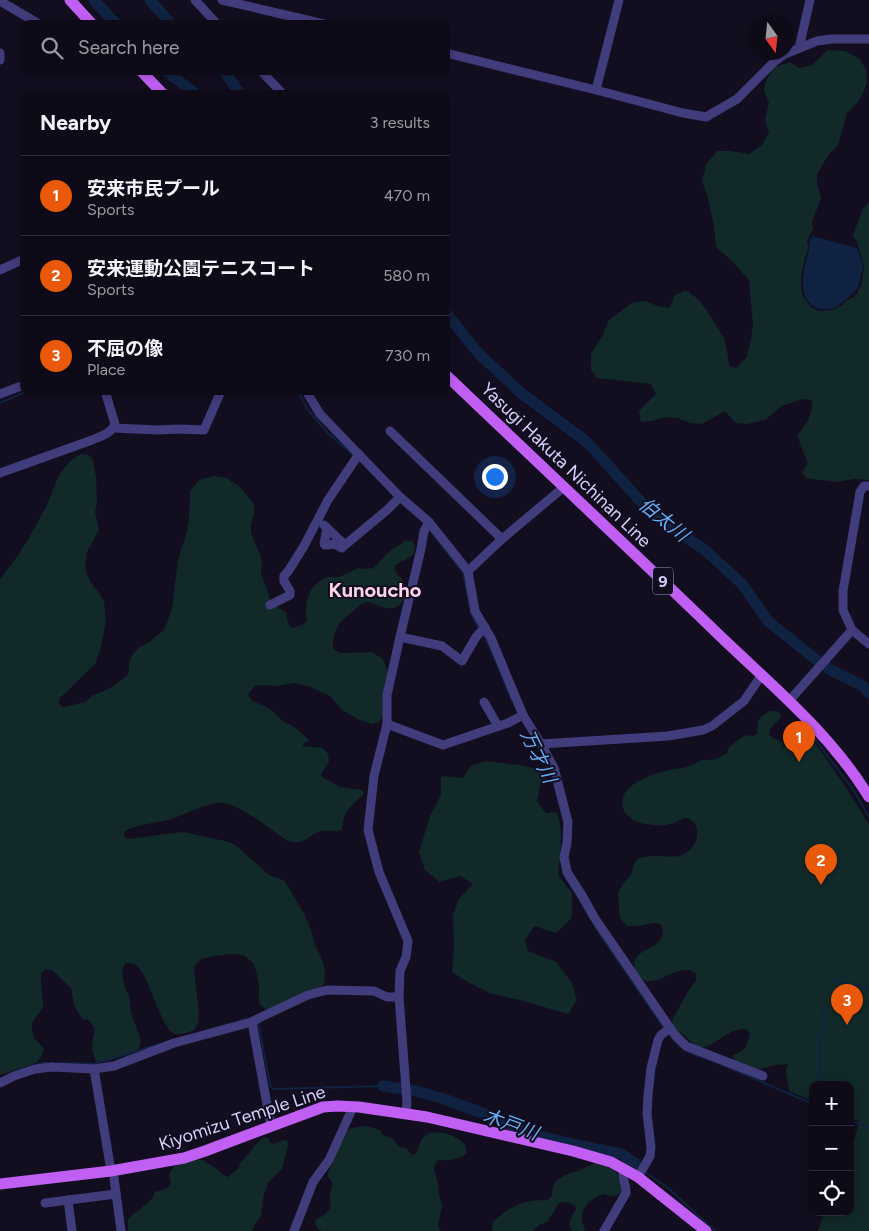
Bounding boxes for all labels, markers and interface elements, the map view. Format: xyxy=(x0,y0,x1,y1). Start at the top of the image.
north arrow xyxy=(749,15,794,60)
search box xyxy=(20,20,450,75)
icon: search xyxy=(38,34,66,62)
text: Search here xyxy=(78,36,180,59)
text: Nearby xyxy=(40,110,111,135)
text: 3 results xyxy=(370,113,430,132)
text: 安来市民プール xyxy=(87,177,220,200)
text: 1 xyxy=(53,186,59,205)
text: 470 m xyxy=(384,186,430,205)
text: Sports xyxy=(87,200,134,219)
text: 安来運動公園テニスコート xyxy=(87,257,315,280)
text: 2 xyxy=(51,266,61,285)
text: 580 m xyxy=(383,266,430,285)
text: Sports xyxy=(87,280,134,299)
text: 不屈の像 xyxy=(87,337,163,360)
text: 3 xyxy=(52,346,60,365)
text: 730 m xyxy=(385,346,430,365)
text: Place xyxy=(87,360,125,379)
street label: Yasugi Hakuta Nichinan Line xyxy=(476,378,656,552)
your location xyxy=(482,464,508,490)
water label: 伯太川 xyxy=(634,493,695,548)
road number: 9 xyxy=(653,568,673,594)
district label: Kunoucho xyxy=(329,578,422,602)
pin: 1 xyxy=(783,721,815,762)
water label: 万才川 xyxy=(516,726,562,789)
pin: 2 xyxy=(805,844,837,885)
pin: 3 xyxy=(831,984,863,1025)
street label: Kiyomizu Temple Line xyxy=(156,1081,328,1155)
map controls xyxy=(809,1081,854,1216)
button: + xyxy=(809,1081,854,1126)
water label: 木戸川 xyxy=(480,1104,543,1146)
button: − xyxy=(809,1126,854,1171)
button: locate xyxy=(809,1171,854,1216)

